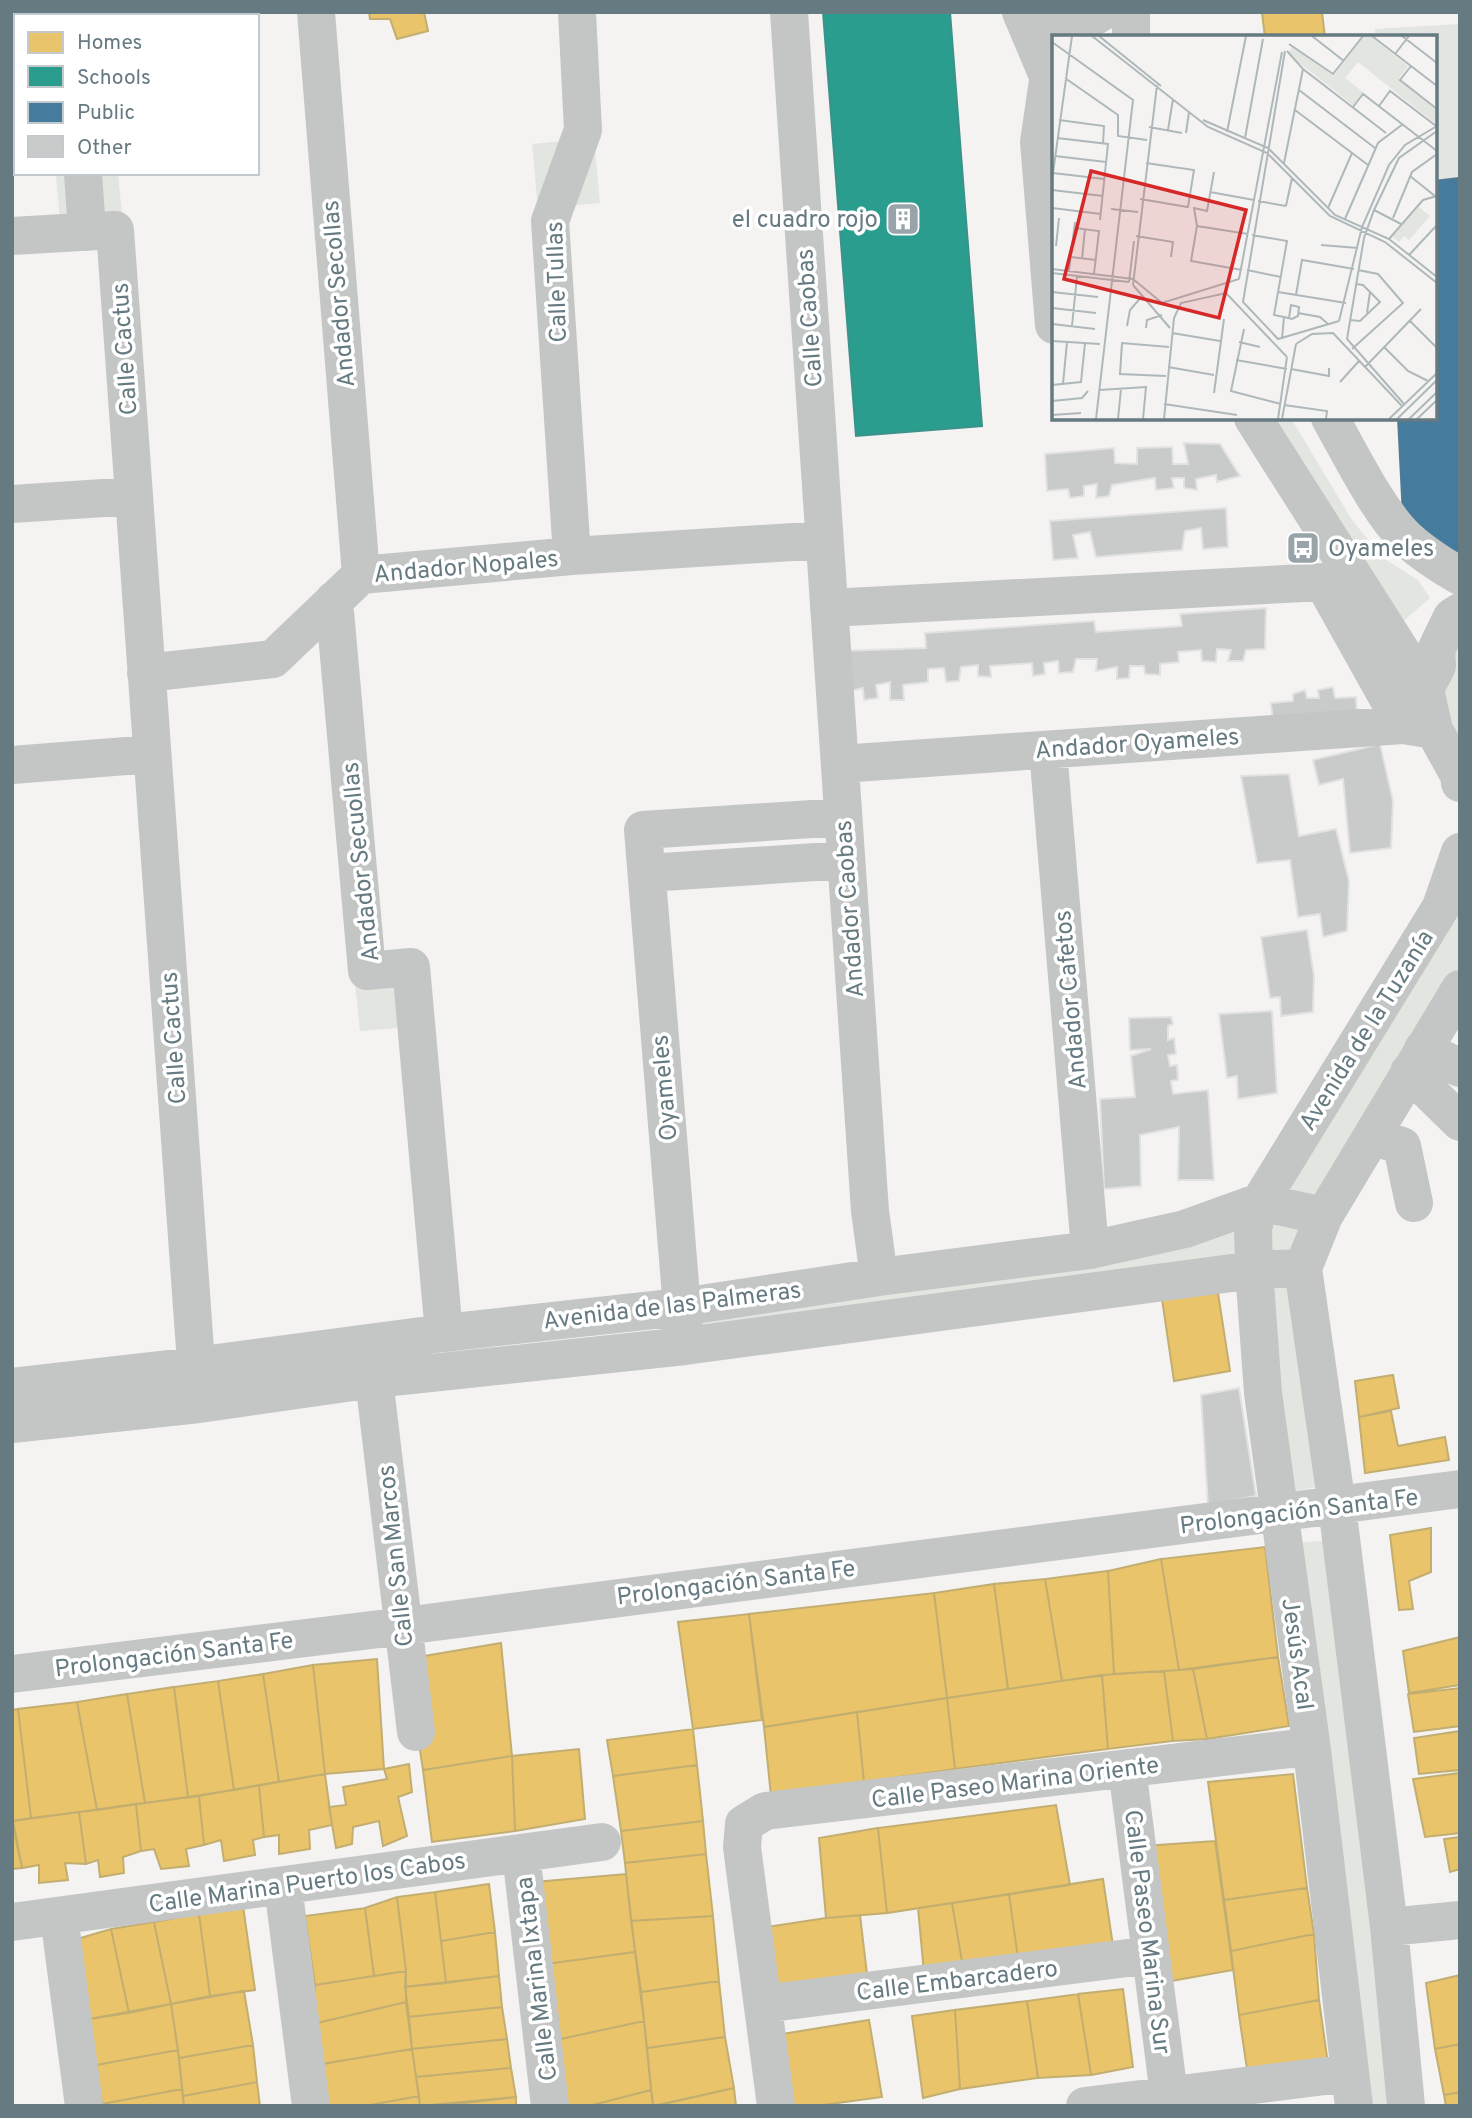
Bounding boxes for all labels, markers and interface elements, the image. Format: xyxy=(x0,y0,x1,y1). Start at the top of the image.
legend xyxy=(14,14,259,175)
text: Homes xyxy=(77,30,142,57)
inset map xyxy=(1052,35,1437,420)
text: Schools xyxy=(77,65,151,92)
text: Public xyxy=(77,100,135,127)
text: Other xyxy=(77,135,132,162)
street label: Andador Secollas xyxy=(317,199,363,389)
building icon: el cuadro rojo xyxy=(884,200,922,238)
place label: el cuadro rojo xyxy=(732,206,878,236)
street label: Calle Tullas xyxy=(541,221,575,343)
street label: Calle Caobas xyxy=(791,248,831,388)
street label: Calle Cactus xyxy=(106,282,146,416)
bus stop icon: Oyameles xyxy=(1284,529,1322,567)
place label: Oyameles xyxy=(1328,535,1434,565)
street label: Andador Nopales xyxy=(373,545,560,591)
street label: Andador Oyameles xyxy=(1034,723,1240,767)
street label: Andador Secuollas xyxy=(337,760,387,963)
street label: Andador Caobas xyxy=(830,819,872,999)
street label: Andador Cafetos xyxy=(1049,909,1095,1091)
street label: Avenida de la Tuzanía xyxy=(1294,925,1442,1137)
street label: Calle Cactus xyxy=(155,971,195,1105)
street label: Oyameles xyxy=(646,1034,686,1142)
street label: Avenida de las Palmeras xyxy=(542,1276,803,1338)
street label: Calle San Marcos xyxy=(373,1463,421,1648)
street label: Prolongación Santa Fe xyxy=(1178,1483,1420,1542)
street label: Prolongación Santa Fe xyxy=(615,1554,857,1613)
street label: Jesús Acal xyxy=(1273,1596,1319,1712)
street label: Prolongación Santa Fe xyxy=(53,1626,295,1685)
street label: Calle Paseo Marina Oriente xyxy=(870,1751,1161,1817)
street label: Calle Paseo Marina Sur xyxy=(1116,1808,1176,2056)
street label: Calle Marina Puerto los Cabos xyxy=(147,1847,468,1921)
street label: Calle Marina Ixtapa xyxy=(511,1875,565,2082)
street label: Calle Embarcadero xyxy=(855,1955,1060,2009)

